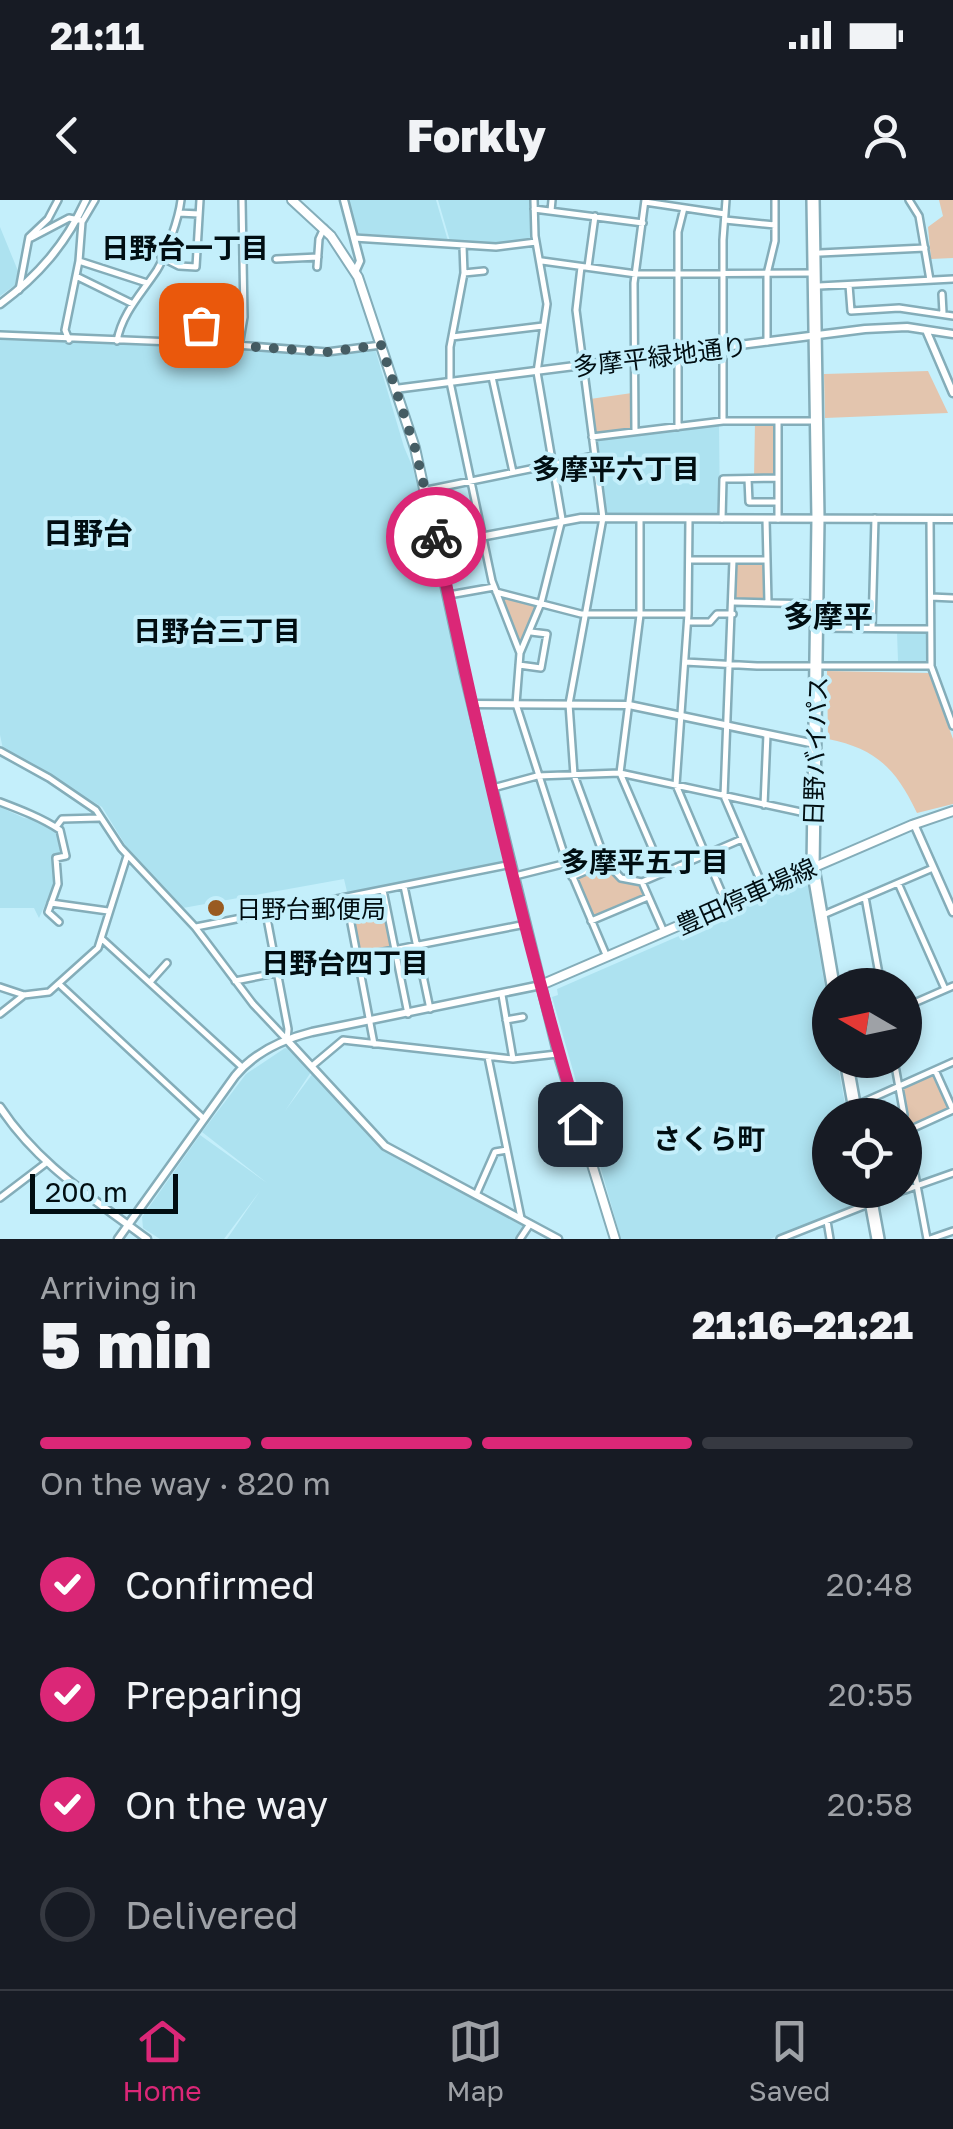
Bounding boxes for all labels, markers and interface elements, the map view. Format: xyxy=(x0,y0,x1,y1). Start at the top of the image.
text: 21:11 xyxy=(50,13,144,58)
icon: back xyxy=(40,108,95,163)
text: Forkly xyxy=(407,108,546,162)
icon: person xyxy=(858,108,913,163)
district label: 日野台一丁目 xyxy=(101,231,269,264)
pin xyxy=(159,283,244,368)
icon: bag xyxy=(174,298,229,353)
street label: 多摩平緑地通り xyxy=(571,330,749,382)
district label: 多摩平六丁目 xyxy=(532,452,700,485)
courier xyxy=(386,487,486,587)
icon: bike xyxy=(409,510,464,565)
district label: 日野台 xyxy=(43,515,133,551)
district label: 多摩平 xyxy=(783,598,873,634)
district label: 日野台三丁目 xyxy=(133,614,301,647)
street label: 日野バイパス xyxy=(797,676,833,826)
district label: 多摩平五丁目 xyxy=(561,845,729,878)
street label: 豊田停車場線 xyxy=(671,851,821,941)
place label: 日野台郵便局 xyxy=(236,893,386,924)
marker: 日野台郵便局 xyxy=(205,897,227,919)
district label: 日野台四丁目 xyxy=(261,946,429,979)
north arrow xyxy=(812,968,922,1078)
map controls xyxy=(812,968,922,1208)
pin xyxy=(538,1082,623,1167)
icon: home xyxy=(553,1097,608,1152)
button: locate xyxy=(812,1098,922,1208)
district label: さくら町 xyxy=(653,1122,765,1155)
scale bar xyxy=(30,1169,178,1214)
text: 200 m xyxy=(45,1175,128,1208)
text: Arriving in xyxy=(40,1268,197,1306)
text: 21:16–21:21 xyxy=(692,1302,913,1347)
text: 5 min xyxy=(40,1304,212,1382)
text: On the way · 820 m xyxy=(40,1464,331,1502)
icon: check xyxy=(40,1557,95,1612)
text: Confirmed xyxy=(125,1562,315,1607)
text: 20:48 xyxy=(826,1565,913,1603)
icon: check xyxy=(40,1667,95,1722)
text: Preparing xyxy=(125,1672,303,1717)
text: 20:55 xyxy=(828,1675,913,1713)
icon: check xyxy=(40,1777,95,1832)
text: On the way xyxy=(125,1782,328,1827)
text: 20:58 xyxy=(827,1785,913,1823)
text: Delivered xyxy=(125,1892,298,1937)
tab: Home xyxy=(123,2014,202,2107)
tab: Map xyxy=(447,2014,504,2107)
tab: Saved xyxy=(749,2014,831,2107)

